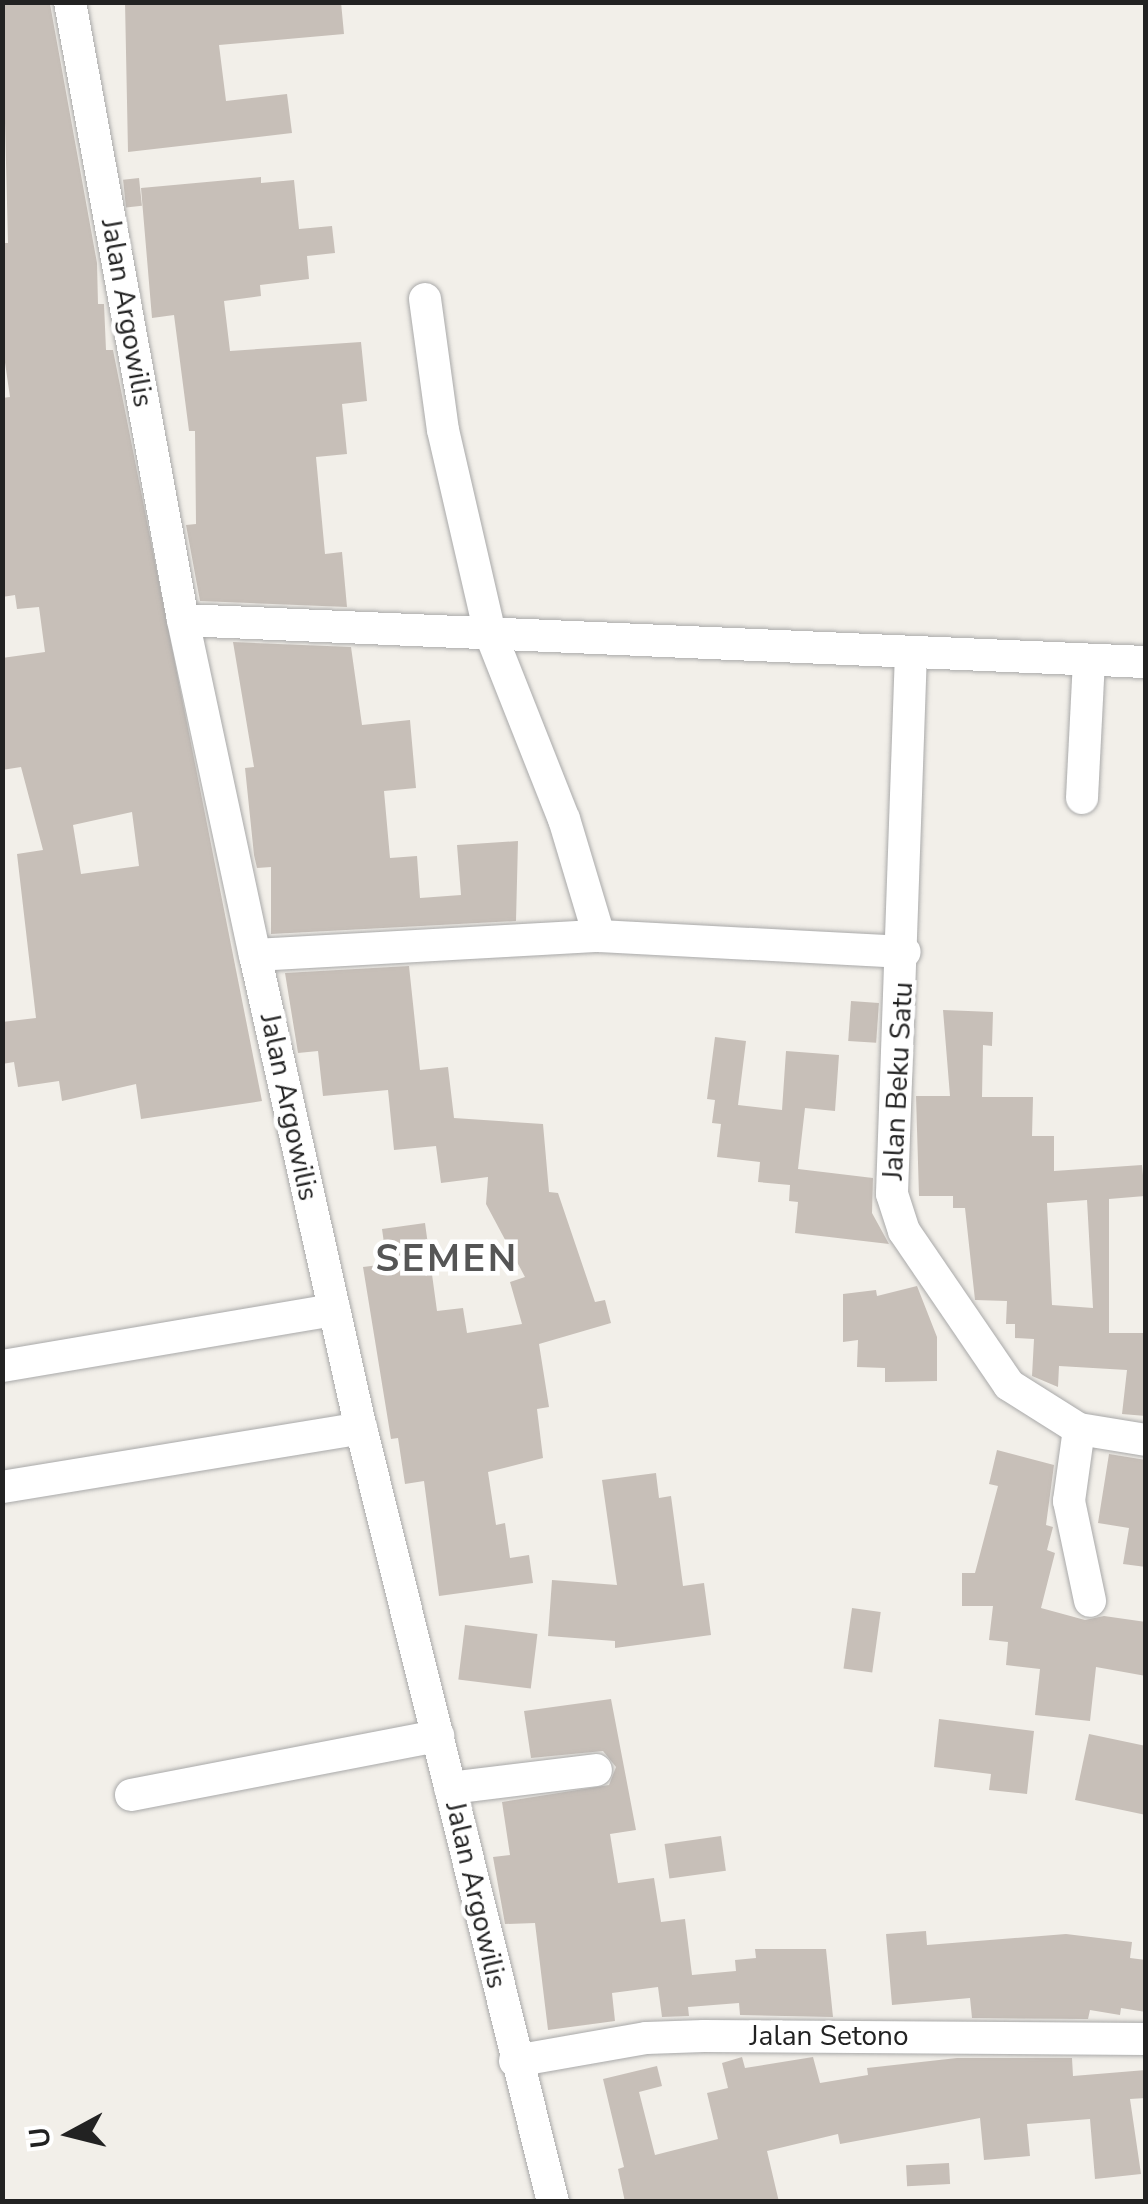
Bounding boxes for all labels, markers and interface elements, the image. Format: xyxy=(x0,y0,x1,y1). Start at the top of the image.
street label: Jalan Argowilis xyxy=(94,216,160,410)
street label: Jalan Beku Satu xyxy=(876,981,920,1181)
street label: Jalan Argowilis xyxy=(253,1010,325,1204)
district label: SEMEN xyxy=(375,1236,519,1282)
street label: Jalan Argowilis xyxy=(438,1798,514,1992)
street label: Jalan Setono xyxy=(750,2019,908,2053)
north arrow xyxy=(20,2084,120,2184)
text: U xyxy=(20,2125,60,2150)

